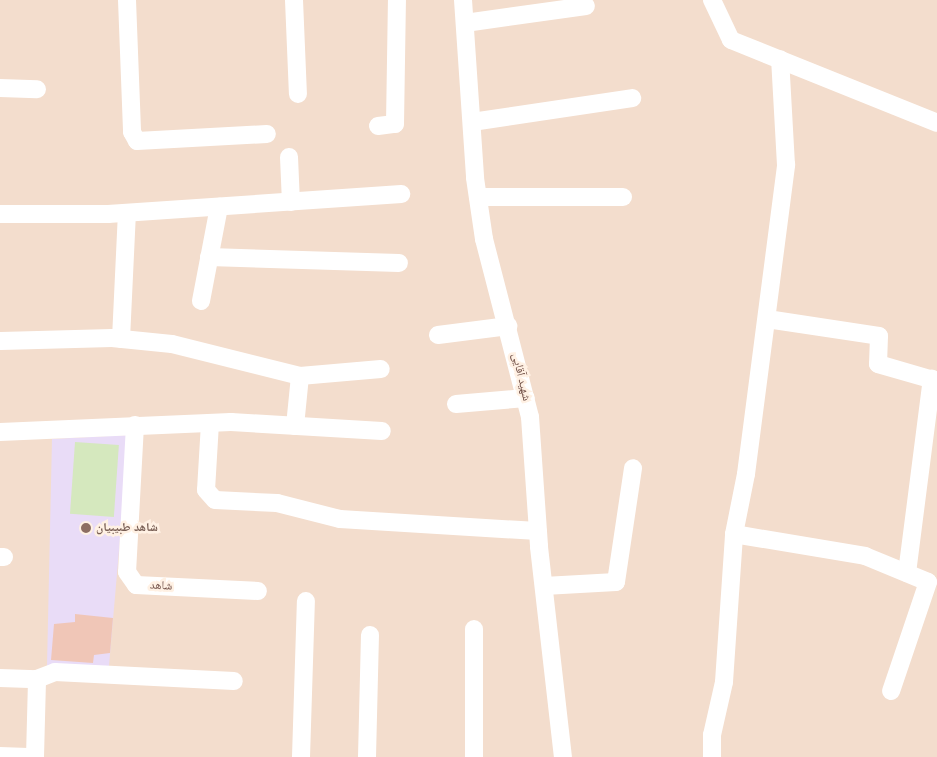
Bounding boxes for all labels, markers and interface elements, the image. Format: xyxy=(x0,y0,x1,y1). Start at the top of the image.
street label: شهید آقایی xyxy=(508,352,534,402)
place label: شاهد طبیبیان xyxy=(96,521,158,535)
marker: شاهد طبیبیان xyxy=(80,522,92,534)
street label: شاهد xyxy=(149,578,173,594)

